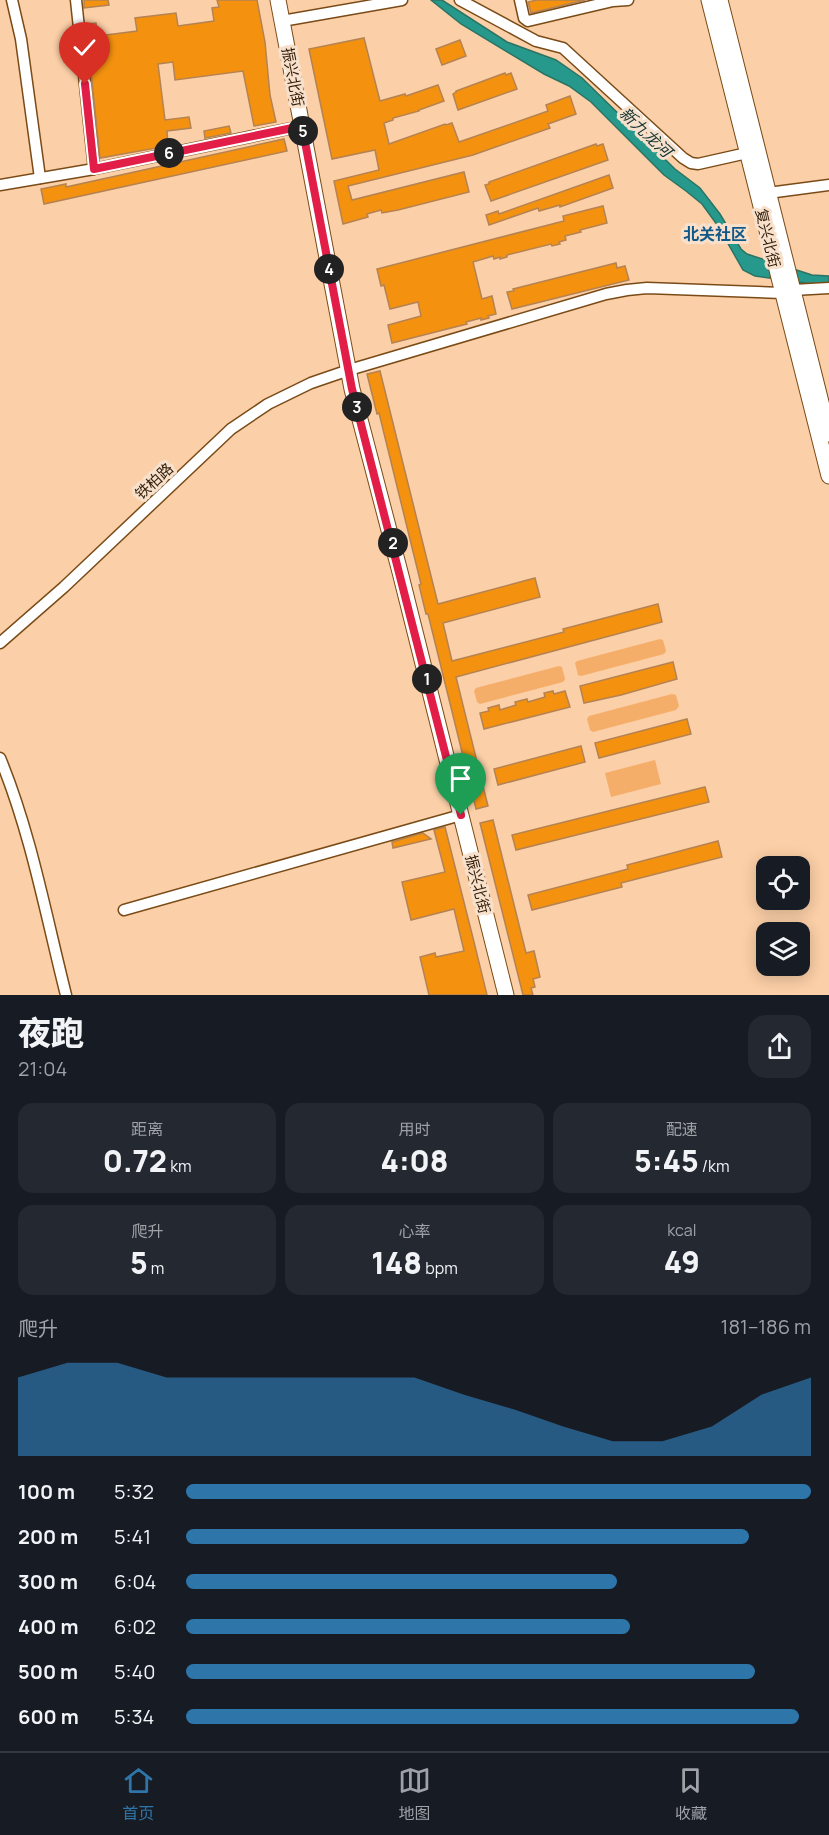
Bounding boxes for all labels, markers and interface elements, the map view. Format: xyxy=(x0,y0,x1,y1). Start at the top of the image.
pin xyxy=(59,22,110,84)
icon: check xyxy=(68,31,101,64)
street label: 振兴北街 xyxy=(277,46,309,108)
water label: 新九龙河 xyxy=(615,102,679,164)
pin: 5 xyxy=(288,116,318,146)
text: 5 xyxy=(298,120,308,142)
pin: 6 xyxy=(154,138,184,168)
text: 6 xyxy=(164,142,174,164)
street label: 复兴北街 xyxy=(751,206,785,270)
district label: 北关社区 xyxy=(683,223,747,245)
pin: 4 xyxy=(314,254,344,284)
text: 4 xyxy=(324,258,334,280)
pin: 3 xyxy=(342,392,372,422)
text: 3 xyxy=(352,396,362,418)
street label: 铁柏路 xyxy=(130,458,178,504)
pin: 2 xyxy=(378,528,408,558)
text: 2 xyxy=(388,532,398,554)
pin: 1 xyxy=(412,664,442,694)
text: 1 xyxy=(423,668,431,690)
pin xyxy=(435,753,486,815)
icon: arrive xyxy=(444,762,477,795)
street label: 振兴北街 xyxy=(461,852,495,916)
map controls xyxy=(756,856,810,976)
button: locate xyxy=(756,856,810,910)
button: layers xyxy=(756,922,810,976)
text: 夜跑 xyxy=(18,1010,84,1055)
button: share xyxy=(748,1015,811,1078)
text: 21:04 xyxy=(18,1055,67,1082)
text: 距离 xyxy=(131,1118,163,1140)
text: 用时 xyxy=(398,1118,431,1140)
text: 配速 xyxy=(666,1118,698,1140)
text: 0.72 xyxy=(103,1140,167,1181)
text: 4:08 xyxy=(380,1140,449,1181)
text: 5:45 xyxy=(634,1140,699,1181)
text: km xyxy=(167,1155,192,1177)
text: /km xyxy=(699,1155,730,1177)
text: kcal xyxy=(667,1219,696,1241)
text: 爬升 xyxy=(131,1220,163,1242)
text: 心率 xyxy=(398,1220,431,1242)
text: 49 xyxy=(664,1241,700,1282)
text: 5 xyxy=(130,1242,148,1283)
text: 148 xyxy=(371,1242,422,1283)
text: m xyxy=(148,1257,164,1279)
text: bpm xyxy=(422,1257,458,1279)
text: 181–186 m xyxy=(721,1313,811,1340)
text: 爬升 xyxy=(18,1315,58,1342)
text: 100 m xyxy=(18,1478,75,1505)
text: 5:32 xyxy=(114,1478,154,1505)
text: 200 m xyxy=(18,1523,78,1550)
text: 5:41 xyxy=(114,1523,151,1550)
text: 300 m xyxy=(18,1568,78,1595)
text: 6:04 xyxy=(114,1568,156,1595)
text: 400 m xyxy=(18,1613,78,1640)
text: 6:02 xyxy=(114,1613,156,1640)
text: 500 m xyxy=(18,1658,78,1685)
text: 5:40 xyxy=(114,1658,156,1685)
text: 600 m xyxy=(18,1703,79,1730)
text: 5:34 xyxy=(114,1703,154,1730)
tab: 首页 xyxy=(122,1764,155,1824)
tab: 地图 xyxy=(398,1764,431,1824)
tab: 收藏 xyxy=(674,1764,707,1824)

